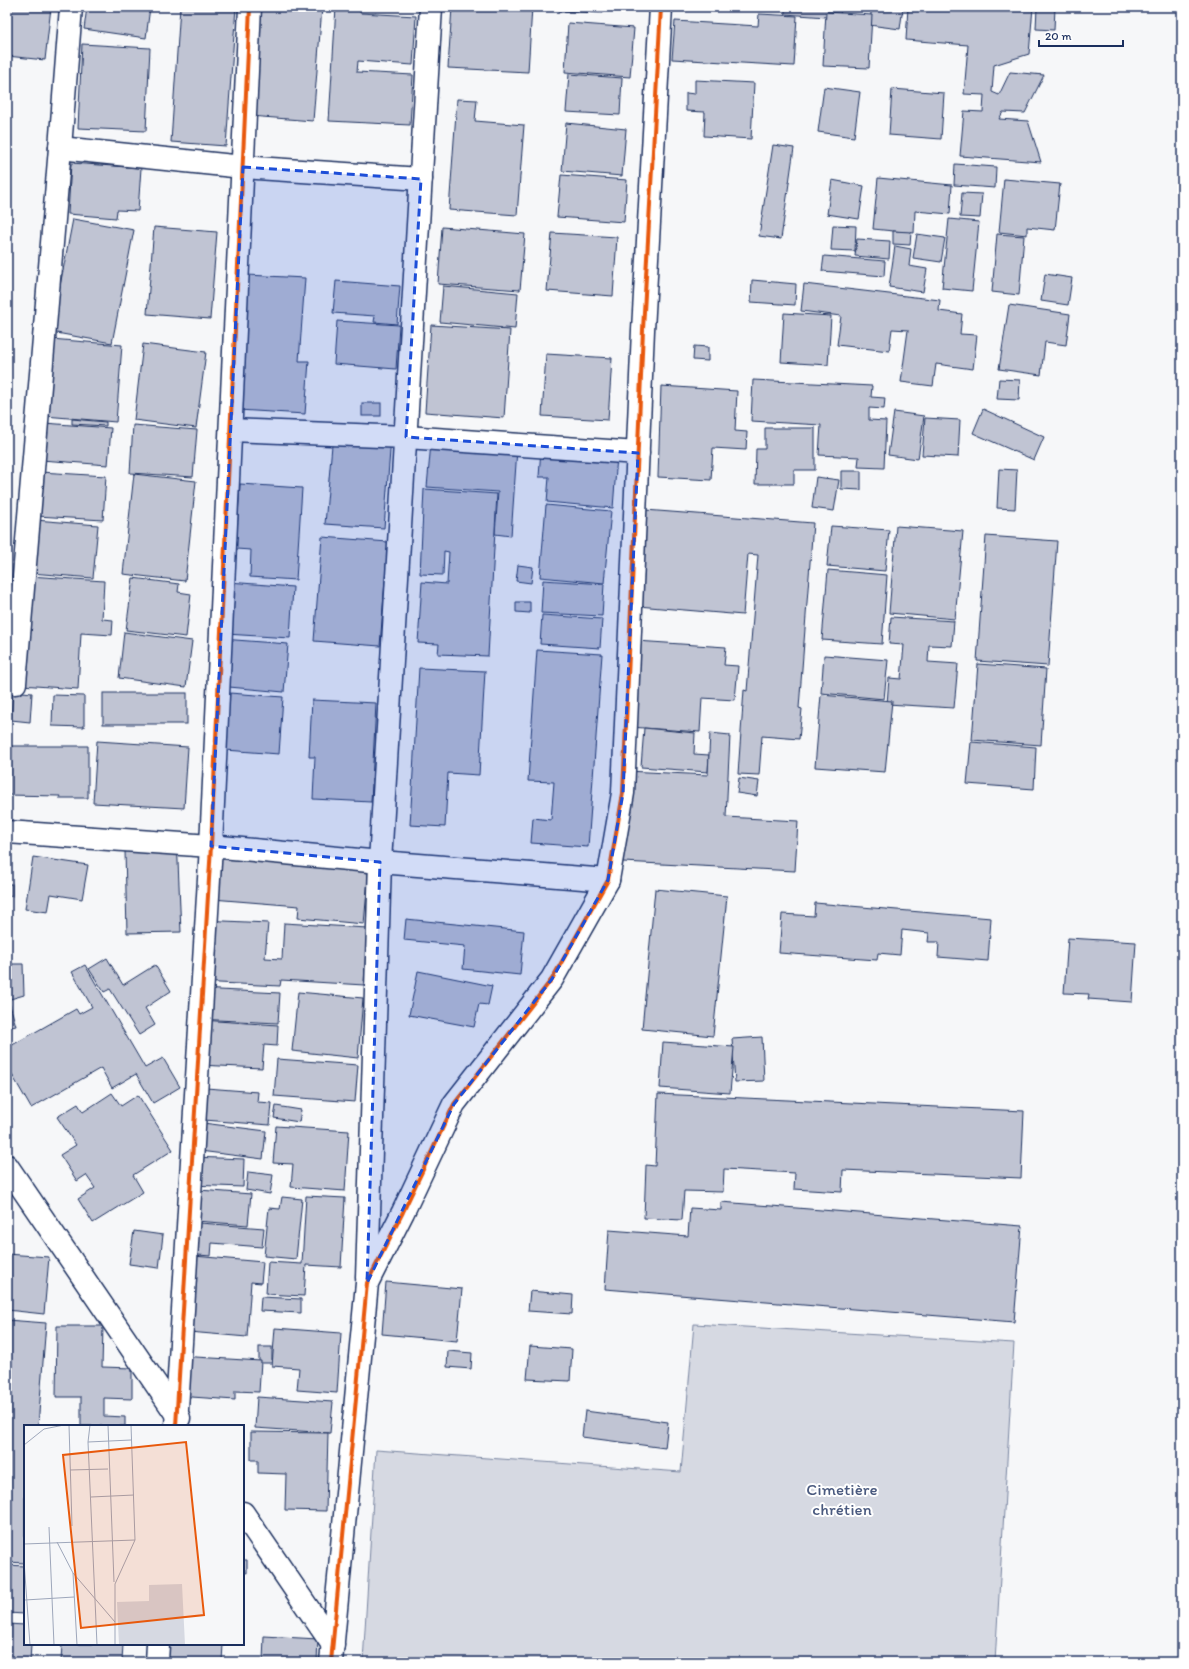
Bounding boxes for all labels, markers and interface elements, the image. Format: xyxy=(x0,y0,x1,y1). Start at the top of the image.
scale bar xyxy=(1039,22,1123,48)
text: 20 m xyxy=(1045,29,1072,43)
inset map xyxy=(24,1425,244,1645)
park label: Cimetière chrétien xyxy=(806,1479,878,1519)

